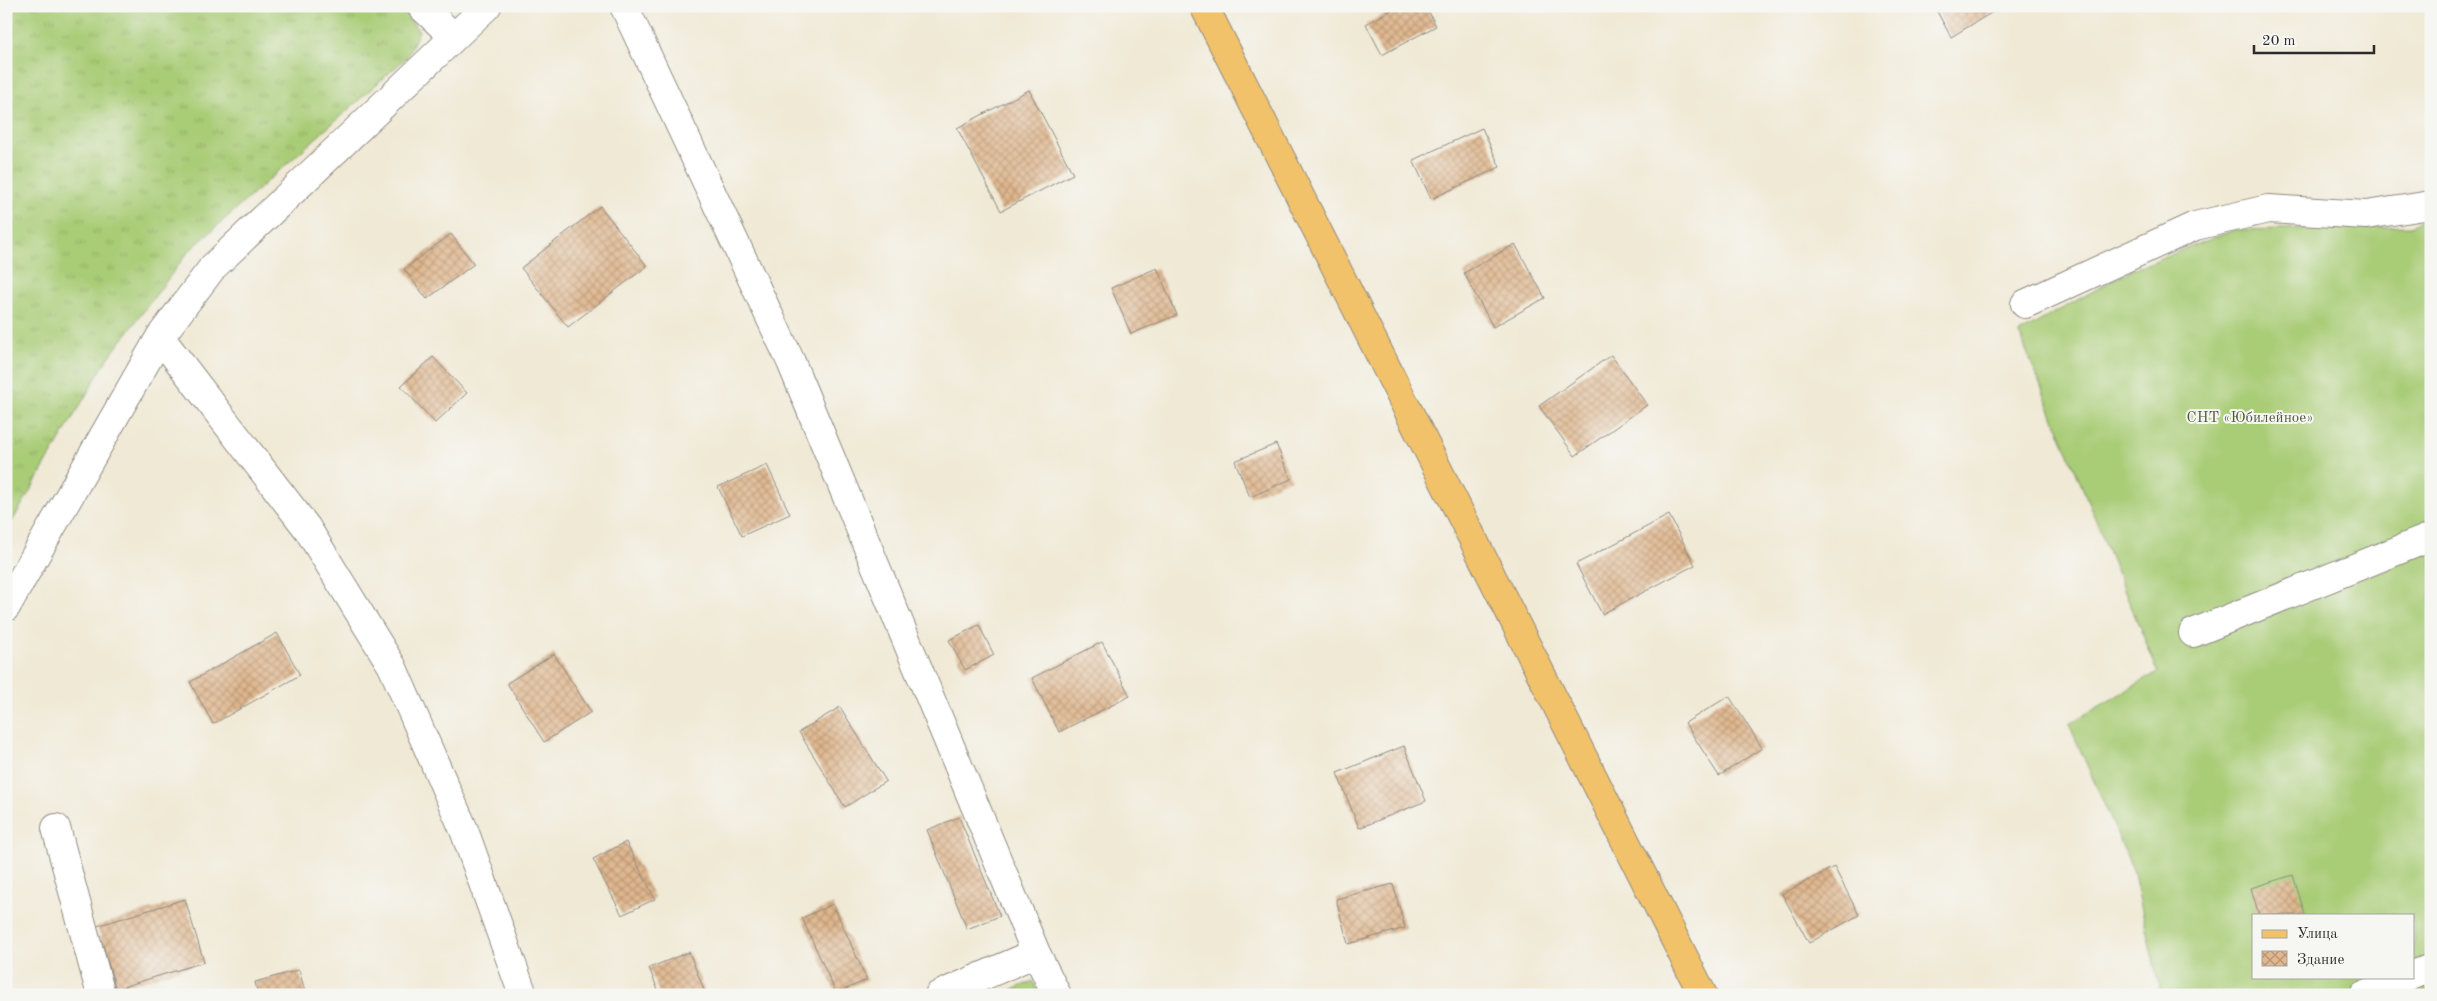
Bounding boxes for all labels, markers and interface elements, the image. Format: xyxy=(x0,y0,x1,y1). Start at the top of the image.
scale bar xyxy=(2254,22,2374,54)
text: 20 m xyxy=(2262,34,2296,49)
park label: СНТ «Юбилейное» xyxy=(2187,411,2313,426)
legend xyxy=(2252,914,2414,978)
text: Улица xyxy=(2297,927,2338,942)
text: Здание xyxy=(2297,953,2344,968)

